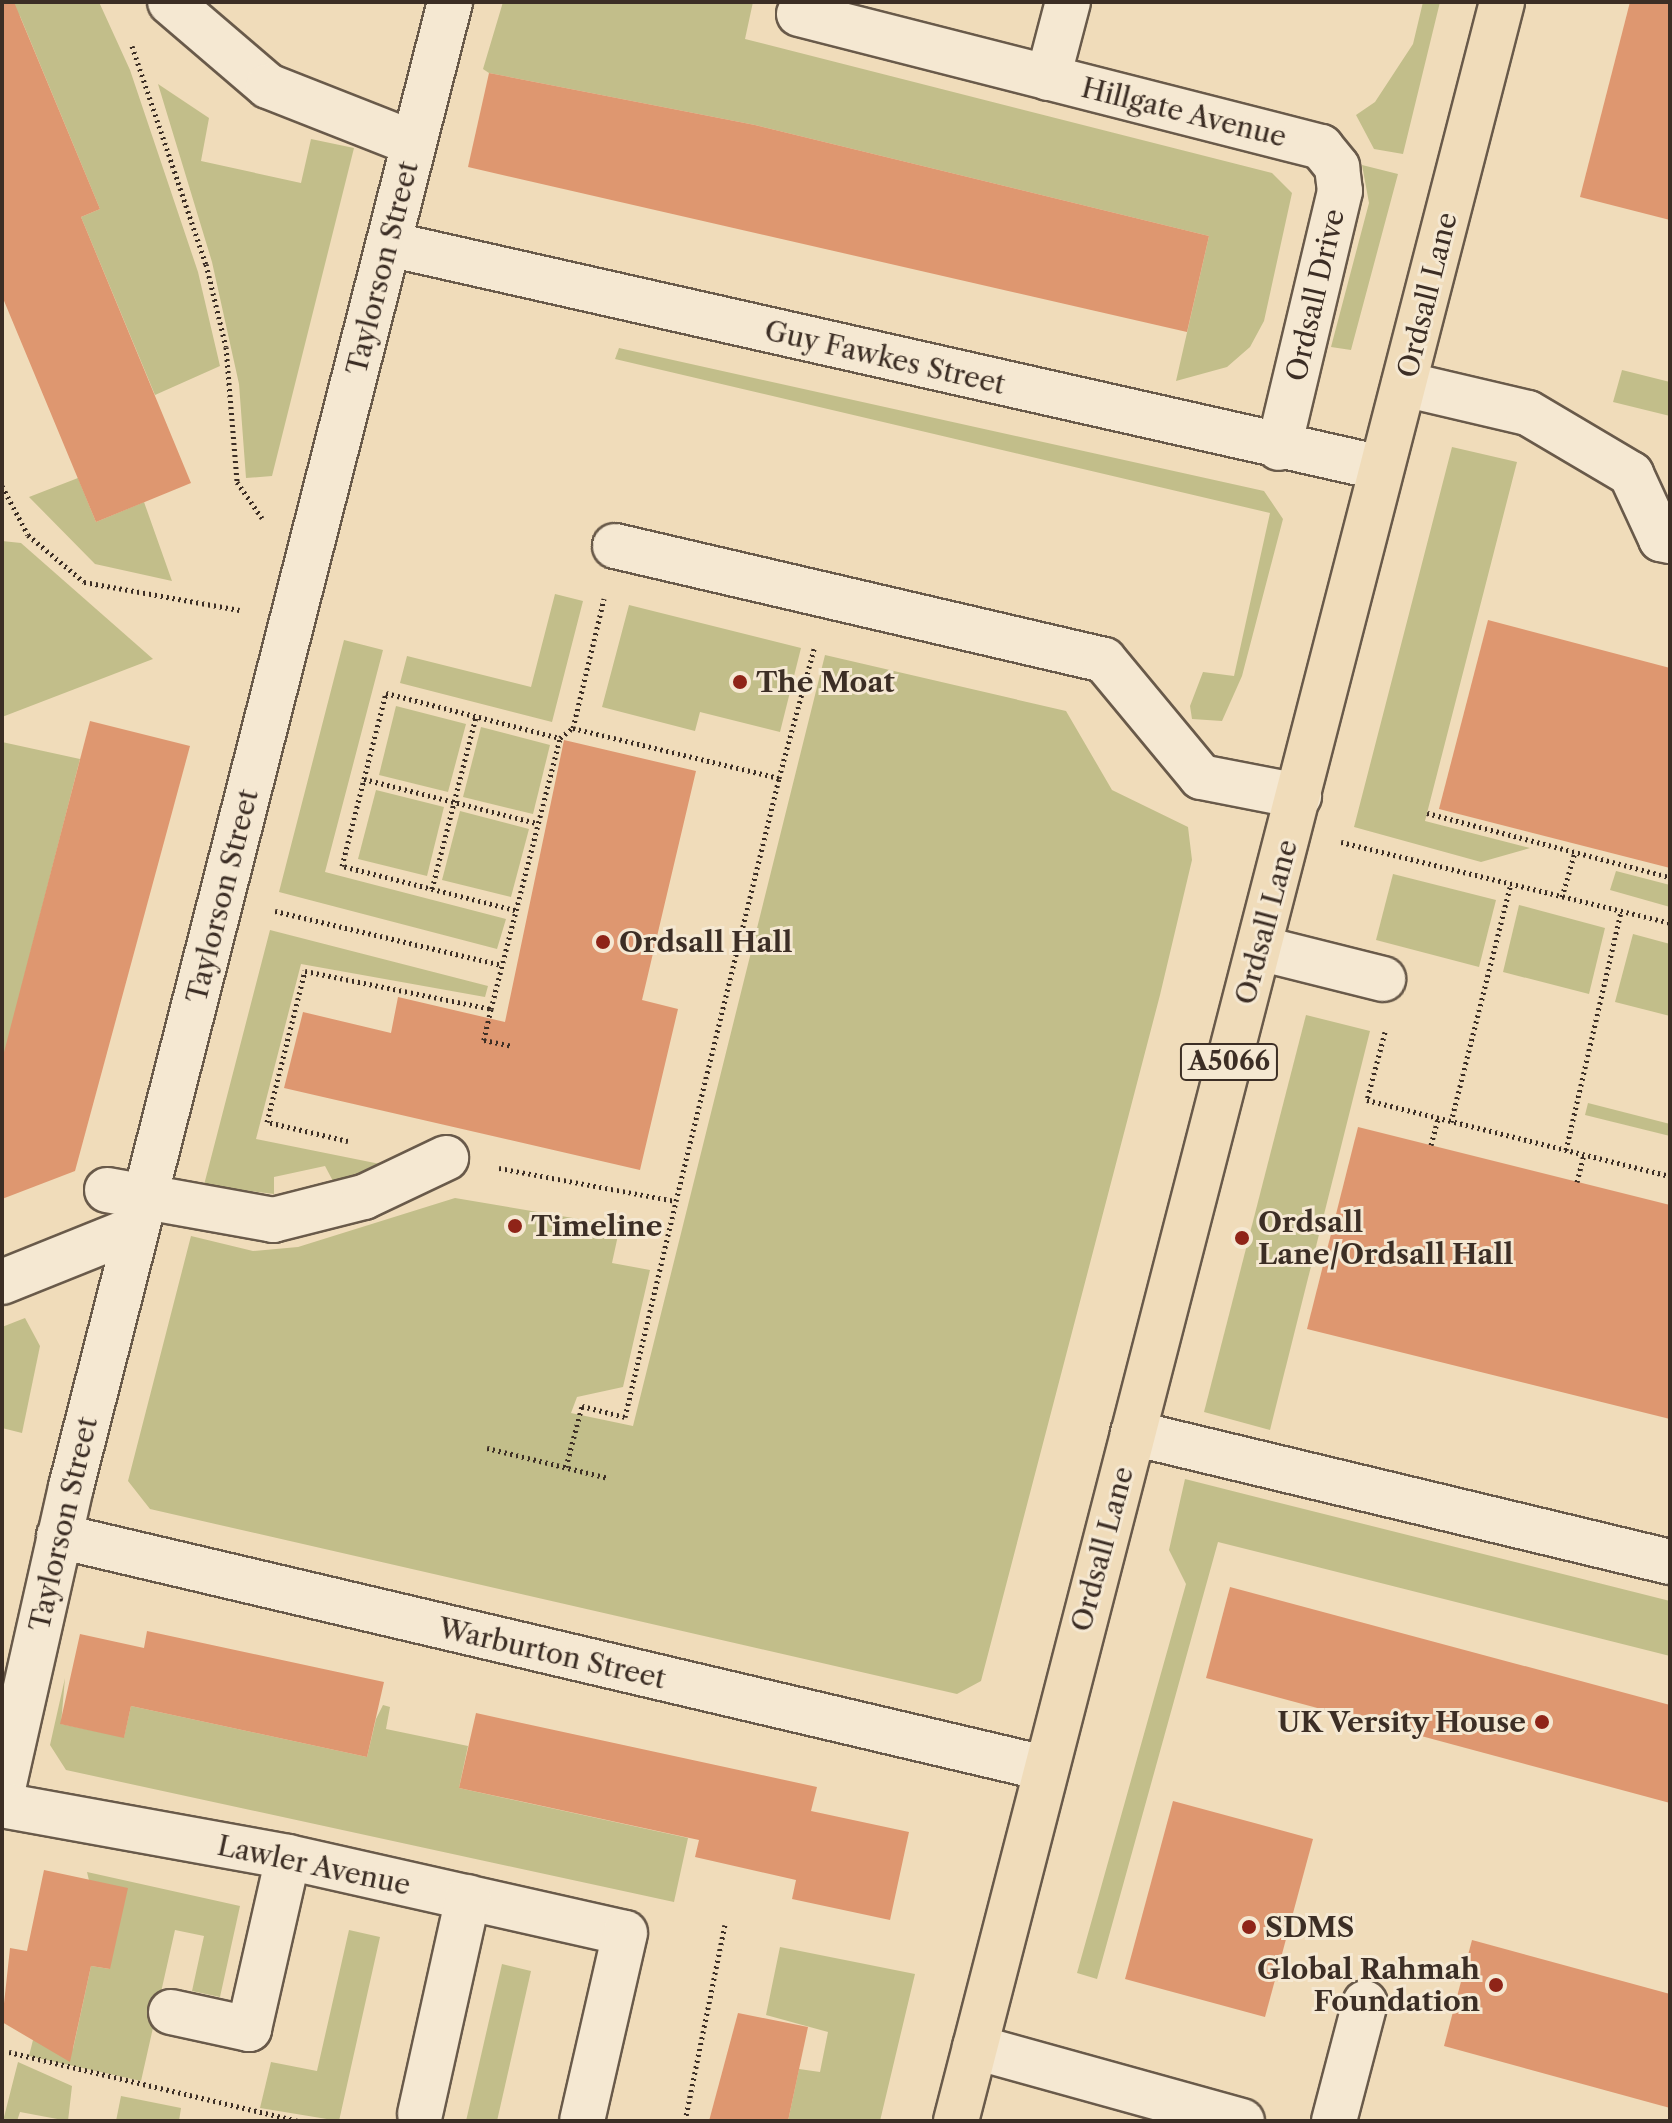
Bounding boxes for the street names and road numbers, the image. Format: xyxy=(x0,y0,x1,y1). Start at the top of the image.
street label: Hillgate Avenue xyxy=(1077,70,1291,154)
street label: Taylorson Street xyxy=(339,158,425,378)
street label: Ordsall Drive xyxy=(1279,206,1351,384)
street label: Ordsall Lane xyxy=(1390,209,1464,381)
street label: Guy Fawkes Street xyxy=(761,313,1009,401)
street label: Taylorson Street xyxy=(179,786,265,1006)
street label: Ordsall Lane xyxy=(1228,836,1304,1008)
road number: A5066 xyxy=(1179,1040,1279,1084)
street label: Taylorson Street xyxy=(22,1414,104,1634)
street label: Ordsall Lane xyxy=(1064,1463,1140,1635)
street label: Warburton Street xyxy=(435,1611,669,1695)
street label: Lawler Avenue xyxy=(214,1828,414,1902)

